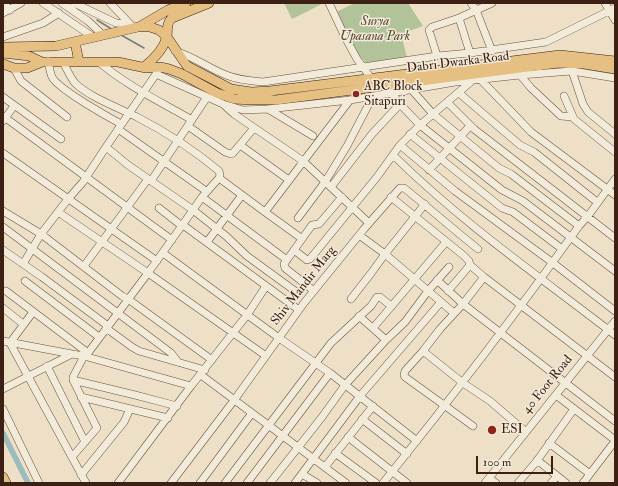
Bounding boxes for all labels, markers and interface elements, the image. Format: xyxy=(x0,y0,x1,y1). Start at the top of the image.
park label: Surya Upasana Park xyxy=(340,14,410,45)
street label: Dabri Dwarka Road xyxy=(406,49,510,77)
place label: ABC Block Sitapuri xyxy=(364,79,422,110)
marker: ABC Block Sitapuri xyxy=(351,89,361,99)
street label: Shiv Mandir Marg xyxy=(268,243,340,329)
street label: 40 Foot Road xyxy=(520,353,576,417)
place label: ESI xyxy=(501,422,523,438)
marker: ESI xyxy=(486,424,498,436)
scale bar xyxy=(478,448,555,474)
text: 100 m xyxy=(483,455,511,470)

